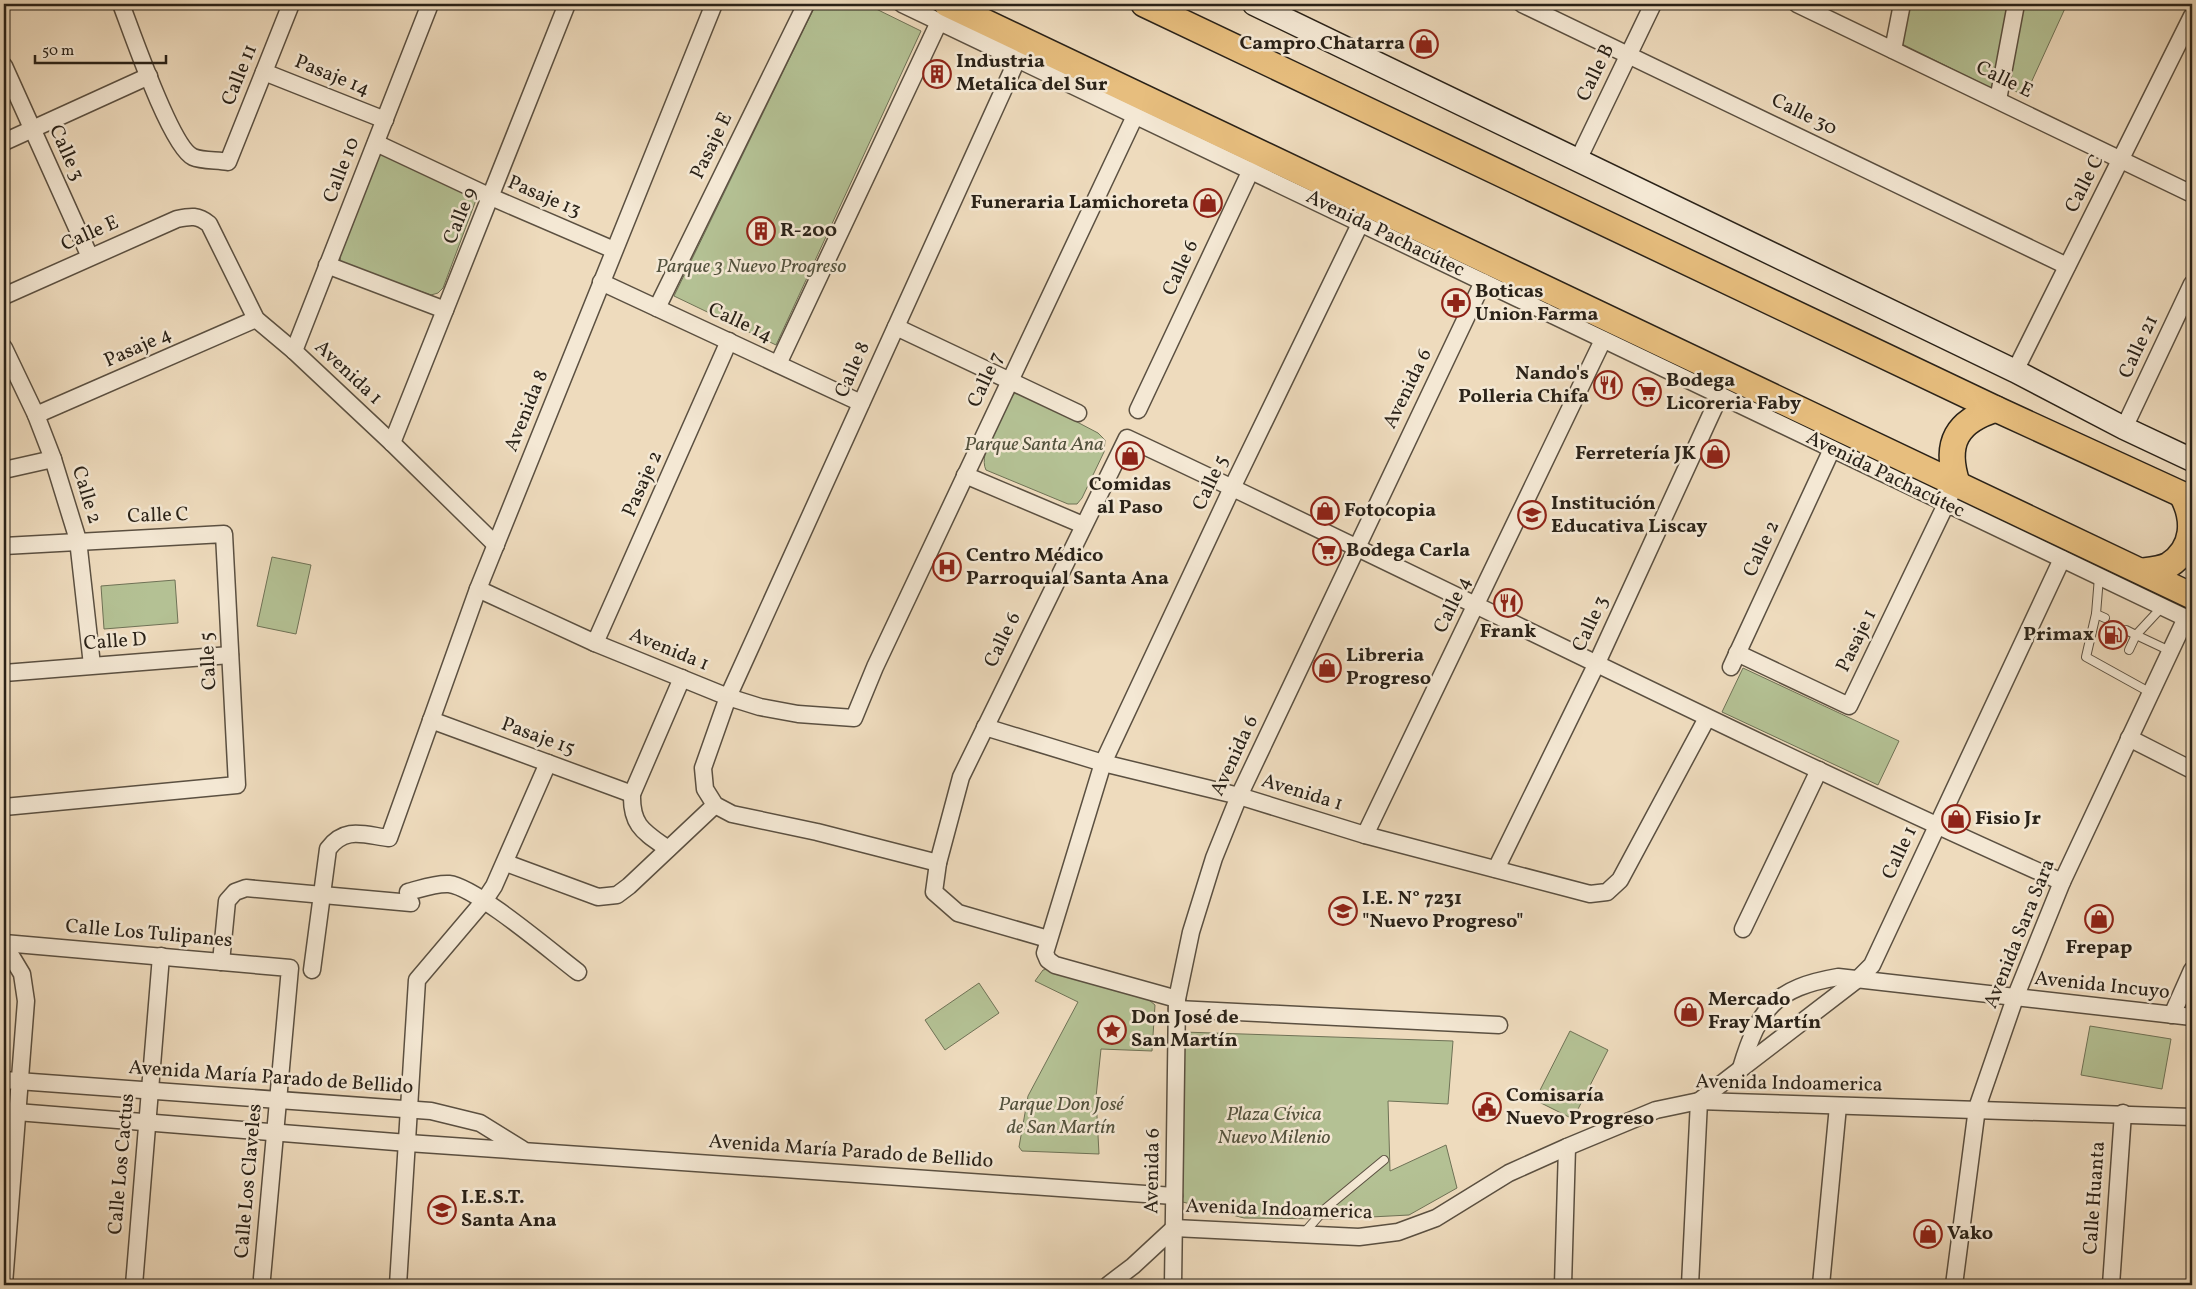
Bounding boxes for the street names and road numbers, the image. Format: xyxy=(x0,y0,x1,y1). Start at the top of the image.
street label: Calle B xyxy=(1570,39,1622,107)
street label: Calle 11 xyxy=(215,40,265,110)
street label: Pasaje 14 xyxy=(290,48,374,104)
street label: Calle E xyxy=(1971,54,2037,106)
street label: Calle 30 xyxy=(1766,87,1842,143)
street label: Pasaje E xyxy=(684,108,740,184)
street label: Calle 3 xyxy=(41,120,91,186)
street label: Calle 10 xyxy=(317,133,367,207)
street label: Calle C xyxy=(2059,150,2111,218)
street label: Pasaje 13 xyxy=(503,169,585,225)
street label: Calle 9 xyxy=(437,183,485,249)
street label: Avenida Pachacútec xyxy=(1301,183,1469,285)
street label: Calle E xyxy=(57,209,123,259)
street label: Calle 6 xyxy=(1156,236,1206,300)
street label: Calle 14 xyxy=(703,296,777,350)
street label: Calle 21 xyxy=(2112,311,2166,383)
street label: Pasaje 4 xyxy=(100,321,176,375)
street label: Avenida 1 xyxy=(308,334,388,412)
street label: Calle 8 xyxy=(828,338,878,402)
street label: Avenida 6 xyxy=(1377,344,1439,434)
street label: Calle 7 xyxy=(961,348,1011,412)
street label: Avenida 8 xyxy=(498,366,556,456)
street label: Avenida Pachacútec xyxy=(1801,424,1969,526)
street label: Pasaje 2 xyxy=(616,446,670,522)
street label: Calle 5 xyxy=(1186,451,1236,515)
street label: Calle 2 xyxy=(64,463,108,527)
street label: Calle C xyxy=(127,501,189,531)
street label: Calle 2 xyxy=(1737,516,1787,582)
street label: Calle 4 xyxy=(1427,572,1479,638)
street label: Calle 3 xyxy=(1566,591,1616,657)
street label: Pasaje 1 xyxy=(1830,605,1884,677)
street label: Calle 6 xyxy=(978,608,1028,672)
street label: Avenida 1 xyxy=(625,621,713,679)
street label: Calle D xyxy=(83,626,147,658)
street label: Calle 5 xyxy=(193,631,225,691)
street label: Pasaje 15 xyxy=(497,711,579,763)
street label: Avenida 6 xyxy=(1204,711,1266,801)
street label: Avenida 1 xyxy=(1258,767,1346,819)
street label: Calle 1 xyxy=(1875,822,1925,884)
street label: Avenida Sara Sara xyxy=(1977,855,2063,1013)
street label: Calle Los Tulipanes xyxy=(64,913,234,955)
street label: Avenida Incuyo xyxy=(2033,965,2171,1007)
street label: Avenida María Parado de Bellido xyxy=(128,1054,414,1102)
street label: Avenida Indoamerica xyxy=(1695,1068,1883,1100)
street label: Calle Los Cactus xyxy=(102,1092,142,1236)
street label: Calle Los Claveles xyxy=(228,1103,270,1259)
street label: Avenida María Parado de Bellido xyxy=(708,1128,994,1176)
street label: Avenida 6 xyxy=(1138,1128,1168,1214)
street label: Calle Huanta xyxy=(2077,1140,2113,1256)
street label: Avenida Indoamerica xyxy=(1185,1193,1373,1227)

